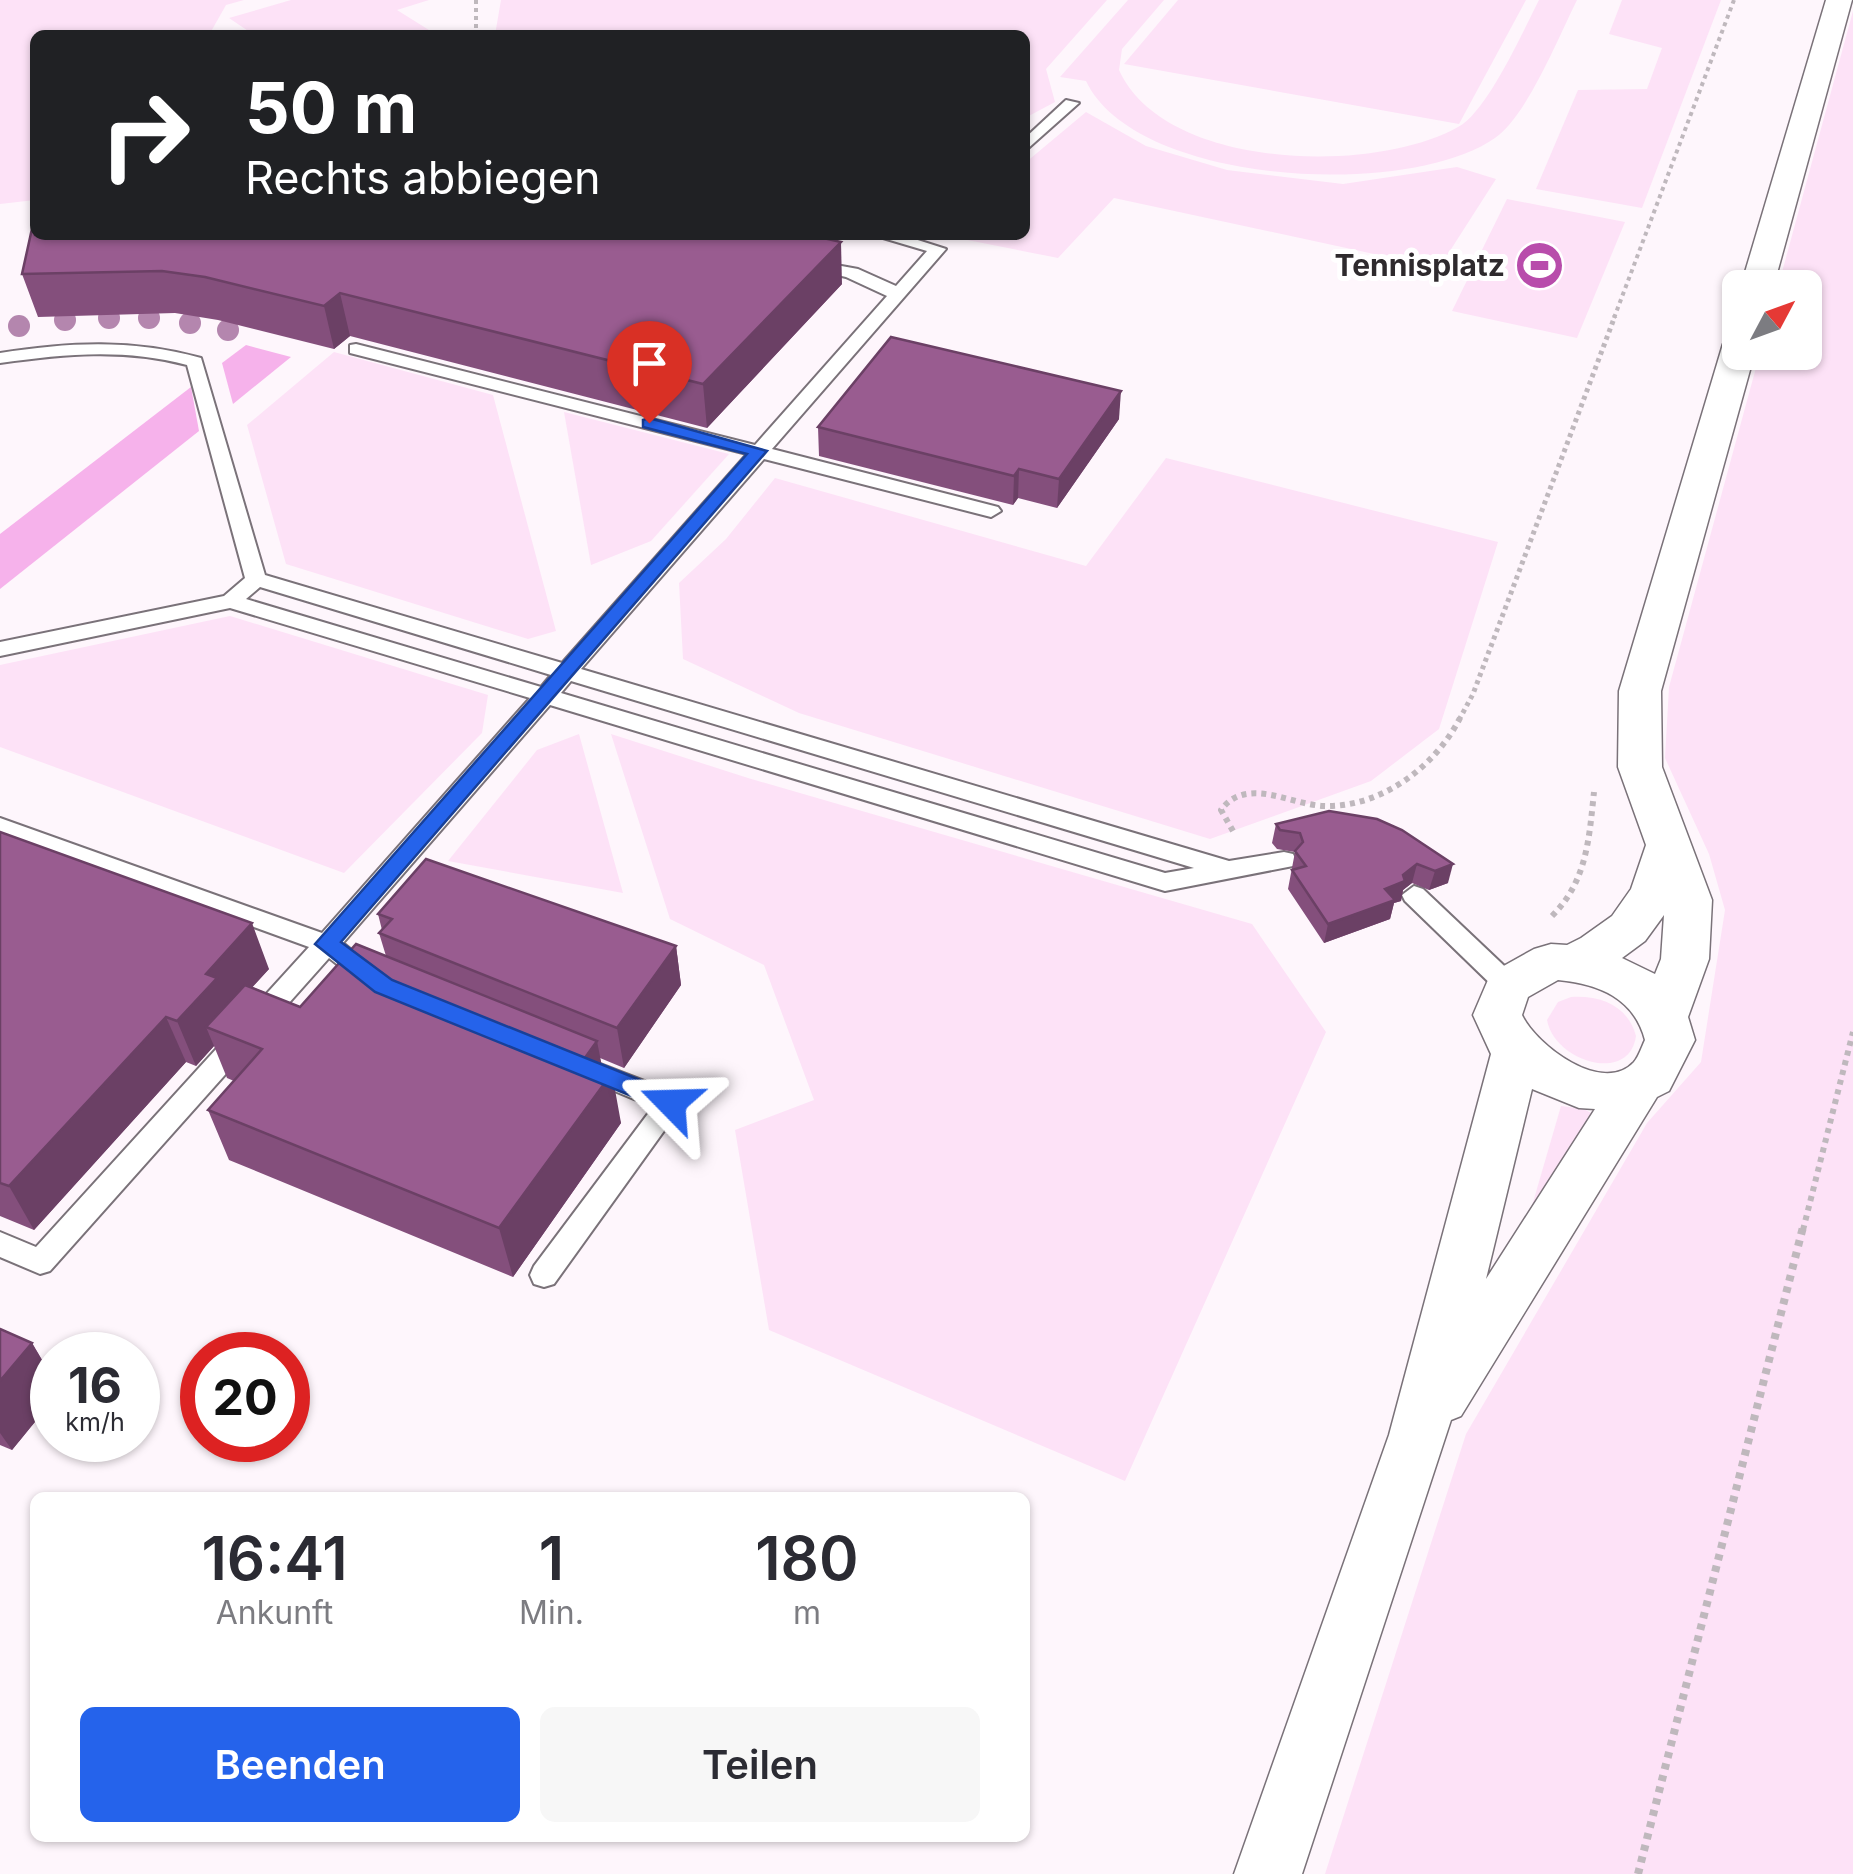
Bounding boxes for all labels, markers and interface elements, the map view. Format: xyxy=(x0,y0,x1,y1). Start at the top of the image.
text: 50 m xyxy=(245,65,417,150)
icon: right xyxy=(80,70,210,200)
text: Rechts abbiegen xyxy=(245,150,600,205)
sports icon: Tennisplatz xyxy=(1514,240,1566,292)
place label: Tennisplatz xyxy=(1335,247,1505,283)
north arrow xyxy=(1722,270,1822,370)
map controls xyxy=(1722,270,1822,370)
pin xyxy=(607,321,692,424)
icon: arrive xyxy=(622,336,677,391)
position arrow xyxy=(619,1051,723,1155)
speed limit sign: 20 xyxy=(180,1332,310,1462)
text: 16 xyxy=(68,1355,122,1415)
text: km/h xyxy=(65,1407,125,1437)
text: 16:41 xyxy=(201,1522,348,1594)
text: 1 xyxy=(539,1522,564,1594)
text: 180 xyxy=(755,1522,859,1594)
text: Ankunft xyxy=(216,1593,333,1632)
text: Min. xyxy=(519,1593,584,1632)
text: m xyxy=(793,1593,821,1632)
button: Beenden xyxy=(80,1707,520,1822)
button: Teilen xyxy=(540,1707,980,1822)

